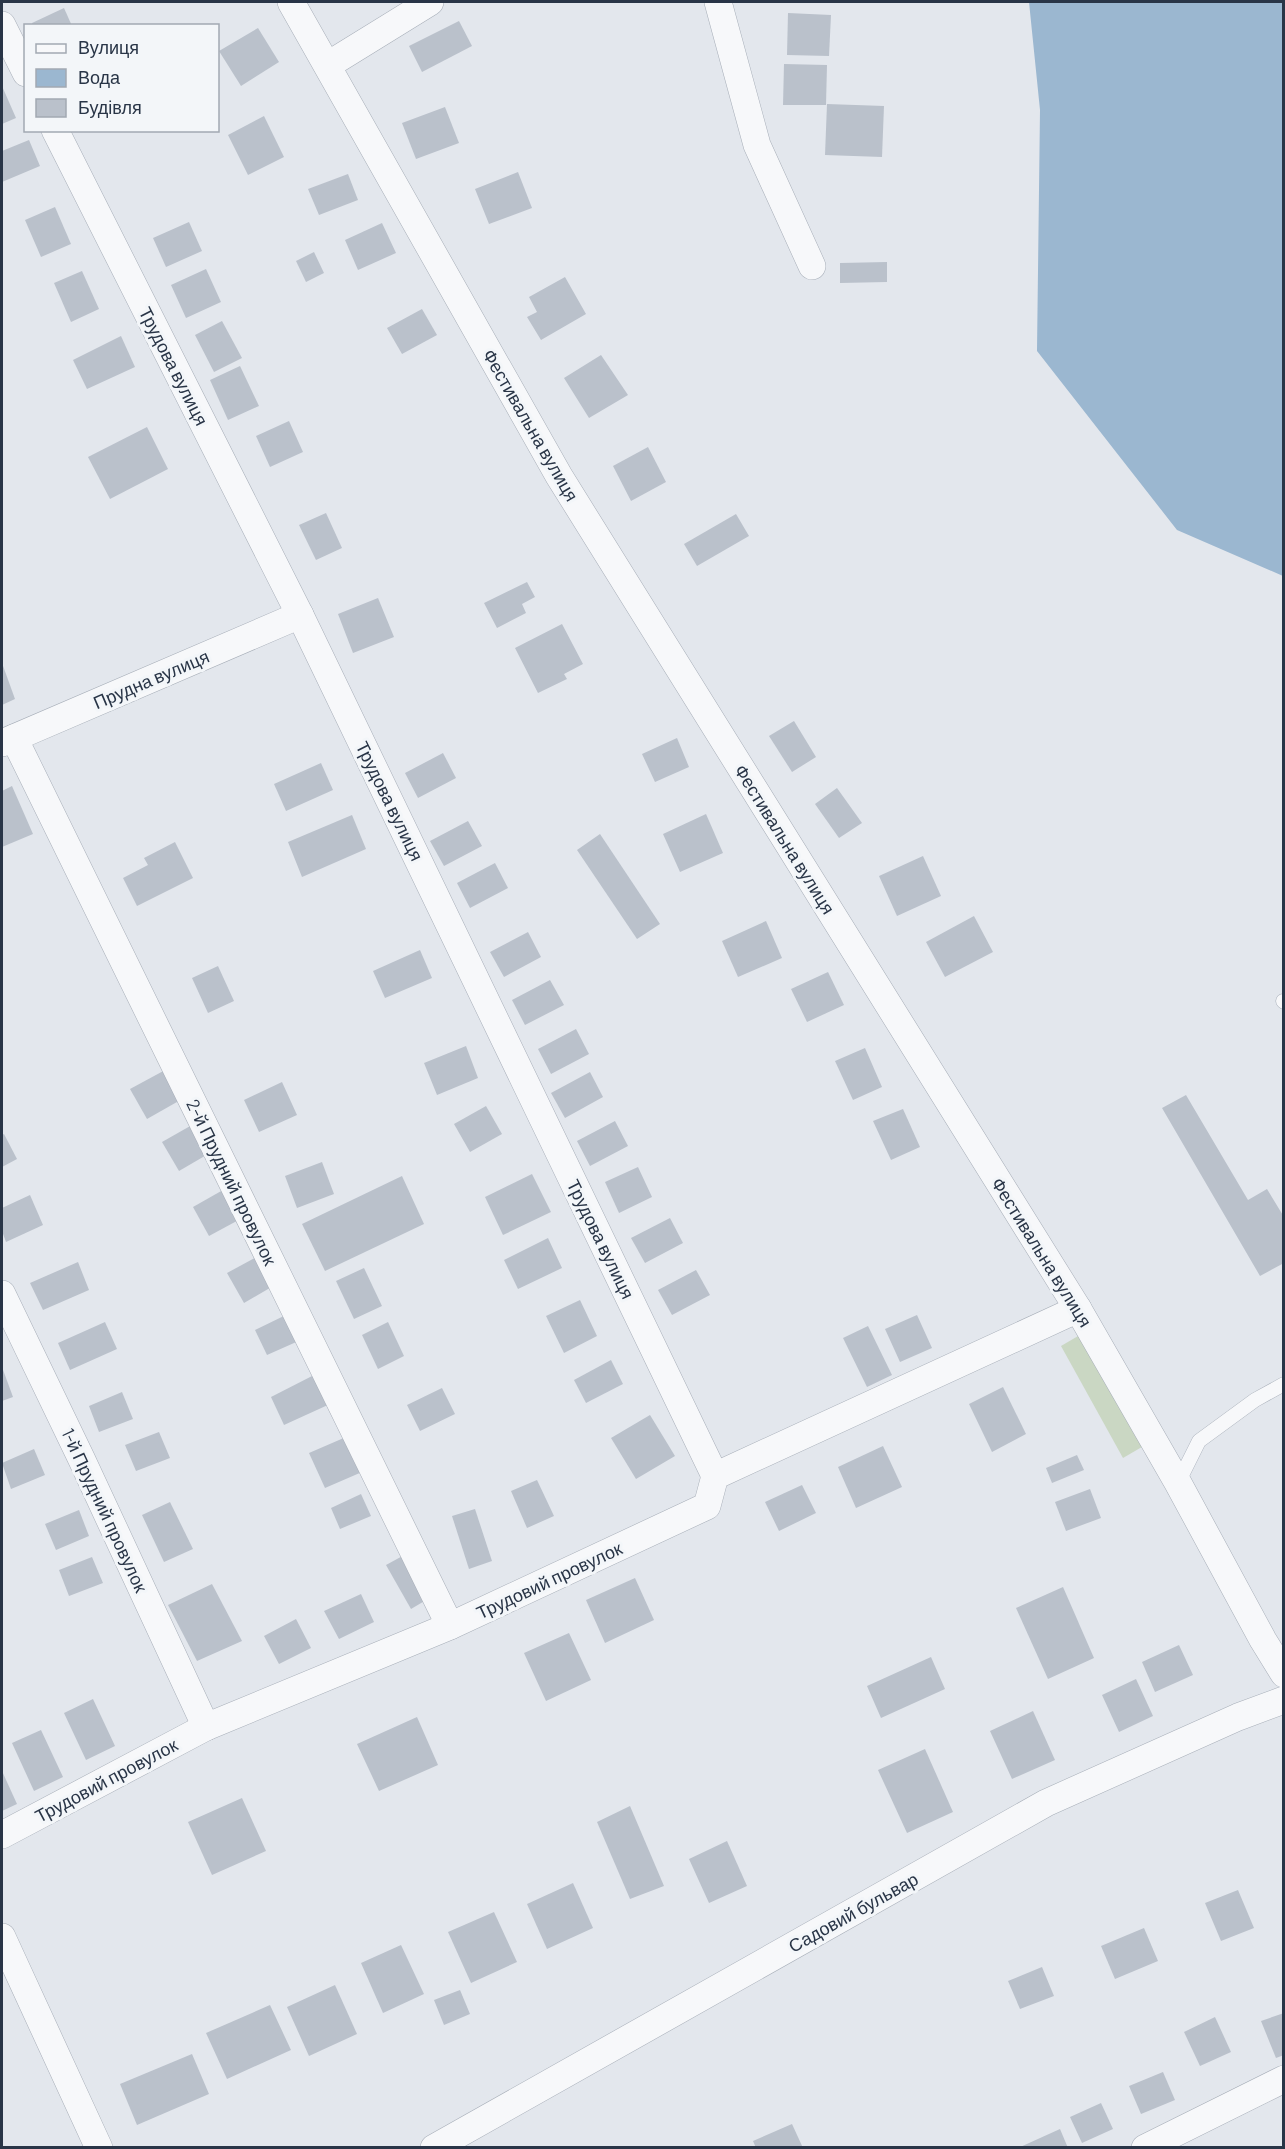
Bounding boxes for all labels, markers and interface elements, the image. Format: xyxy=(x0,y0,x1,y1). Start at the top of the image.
legend xyxy=(24,24,219,132)
text: Вулиця xyxy=(78,36,139,58)
text: Вода xyxy=(78,66,121,88)
text: Будівля xyxy=(78,96,142,118)
street label: Трудова вулиця xyxy=(135,303,213,429)
street label: Фестивальна вулиця xyxy=(478,345,584,505)
street label: Прудна вулиця xyxy=(90,645,212,713)
street label: Трудова вулиця xyxy=(352,738,428,864)
street label: Фестивальна вулиця xyxy=(730,760,840,918)
street label: 2-й Прудний провулок xyxy=(182,1095,282,1269)
street label: Фестивальна вулиця xyxy=(987,1173,1097,1331)
street label: Трудова вулиця xyxy=(563,1176,639,1302)
street label: 1-й Прудний провулок xyxy=(57,1424,153,1596)
street label: Трудовий провулок xyxy=(473,1537,625,1623)
street label: Трудовий провулок xyxy=(31,1733,181,1827)
street label: Садовий бульвар xyxy=(784,1867,922,1957)

